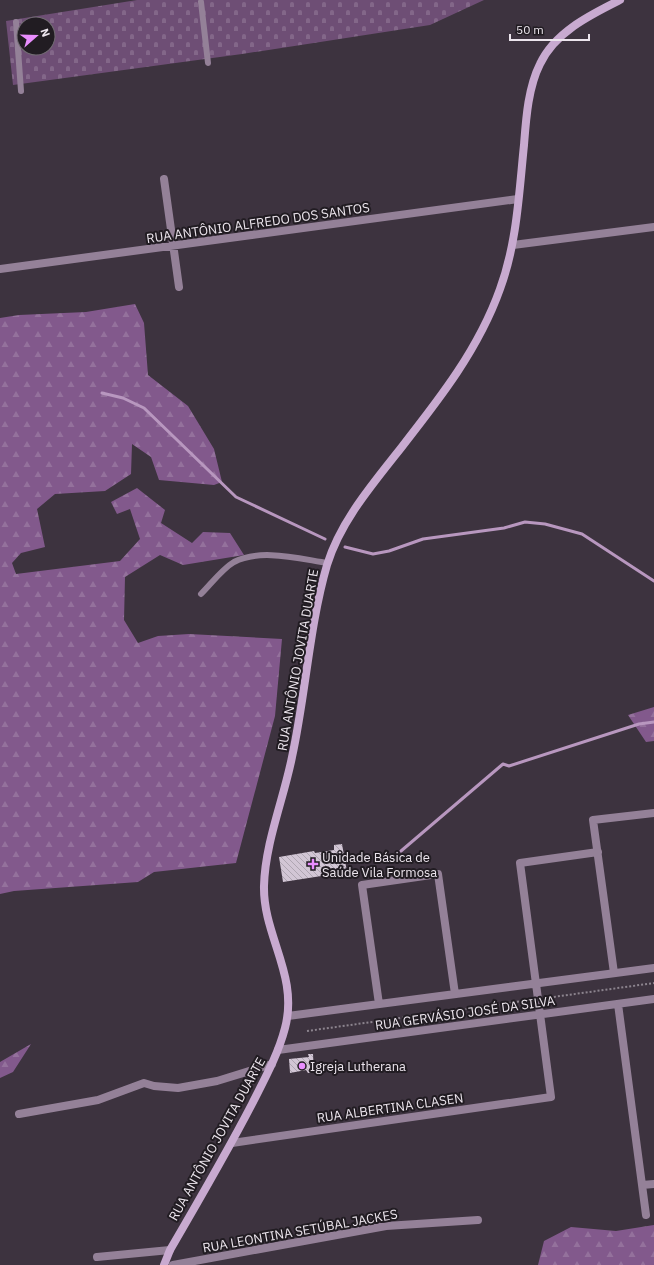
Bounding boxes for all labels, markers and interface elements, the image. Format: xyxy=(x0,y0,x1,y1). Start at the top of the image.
north arrow xyxy=(16,16,56,56)
scale bar xyxy=(510,16,589,42)
text: 50 m xyxy=(516,22,544,37)
text: N xyxy=(37,26,53,39)
street label: RUA ANTÔNIO ALFREDO DOS SANTOS xyxy=(145,199,371,247)
street label: RUA ANTÔNIO JOVITA DUARTE xyxy=(274,568,322,752)
place label: Unidade Básica de Saúde Vila Formosa xyxy=(322,849,437,881)
marker: Unidade Básica de Saúde Vila Formosa xyxy=(307,858,319,870)
street label: RUA GERVÁSIO JOSÉ DA SILVA xyxy=(374,992,557,1034)
street label: RUA ANTÔNIO JOVITA DUARTE xyxy=(165,1054,269,1224)
place label: Igreja Lutherana xyxy=(310,1058,406,1075)
marker: Igreja Lutherana xyxy=(297,1061,307,1071)
street label: RUA ALBERTINA CLASEN xyxy=(316,1089,464,1127)
street label: RUA LEONTINA SETÚBAL JACKES xyxy=(201,1205,399,1257)

